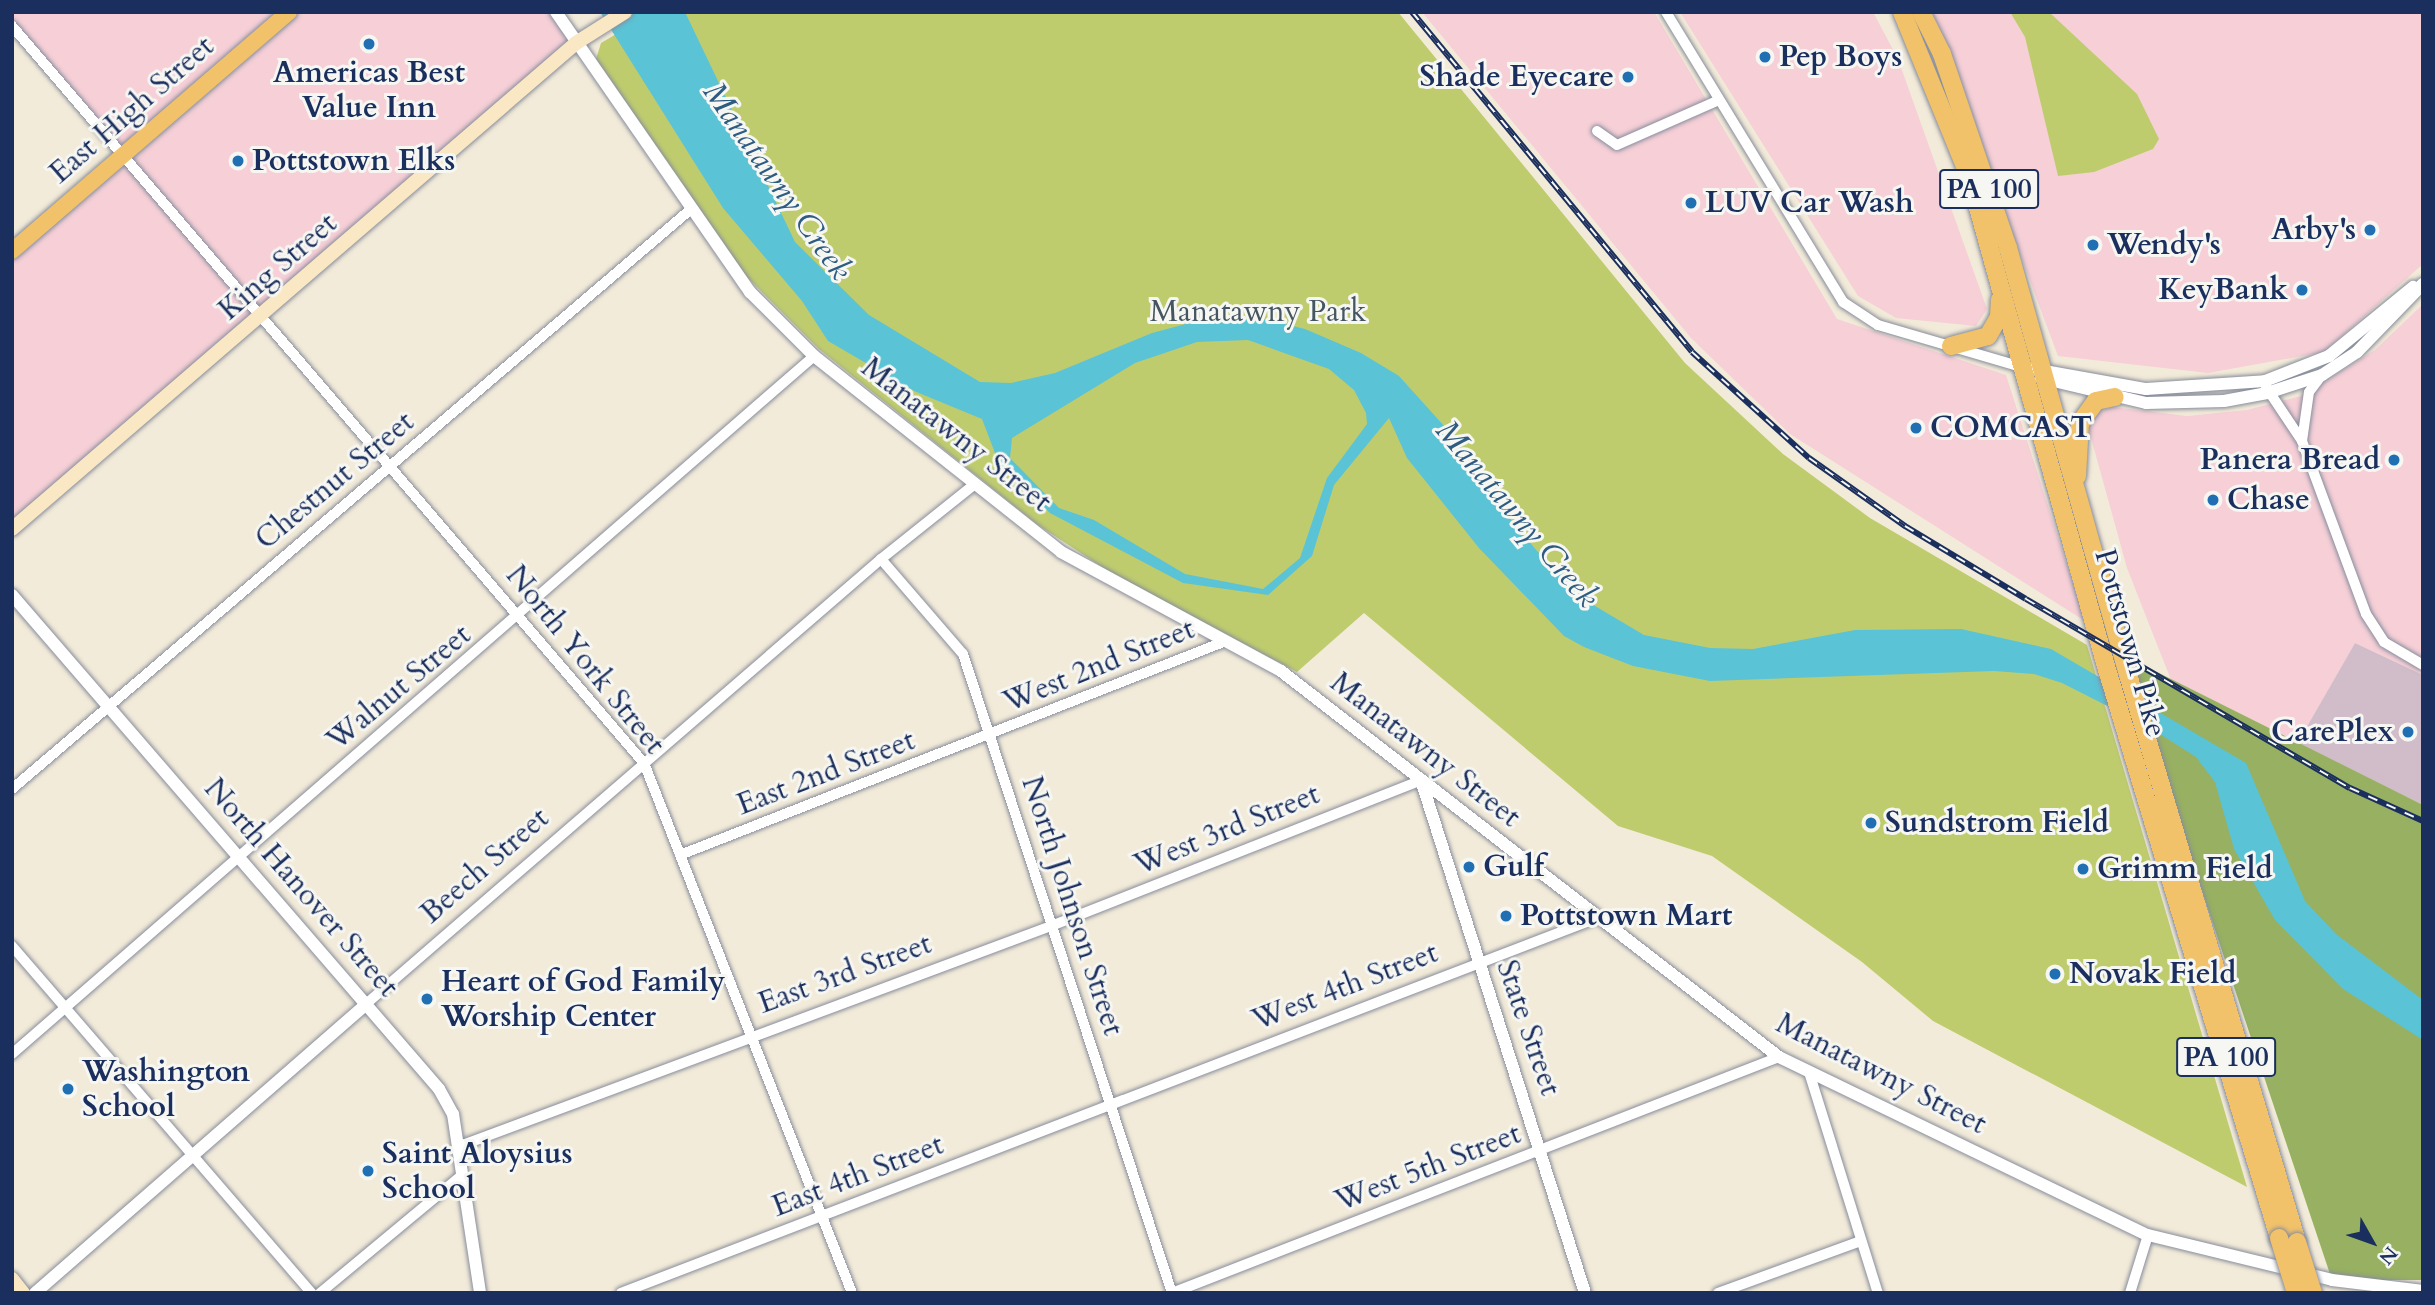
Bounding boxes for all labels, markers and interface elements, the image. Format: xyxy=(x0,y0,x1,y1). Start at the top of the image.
street label: East High Street xyxy=(42,29,222,191)
marker: Americas Best Value Inn xyxy=(361,36,377,52)
place label: Pep Boys xyxy=(1779,39,1902,75)
marker: Pep Boys xyxy=(1757,49,1773,65)
place label: Americas Best Value Inn xyxy=(273,55,465,125)
place label: Shade Eyecare xyxy=(1419,59,1614,95)
marker: Shade Eyecare xyxy=(1620,69,1636,85)
water label: Manatawny Creek xyxy=(694,74,860,288)
place label: Pottstown Elks xyxy=(252,143,455,179)
marker: Pottstown Elks xyxy=(230,153,246,169)
road number: PA 100 xyxy=(1938,164,2040,214)
place label: LUV Car Wash xyxy=(1705,185,1914,221)
marker: LUV Car Wash xyxy=(1683,195,1699,211)
street label: King Street xyxy=(212,206,344,328)
place label: Arby's xyxy=(2271,212,2356,248)
marker: Arby's xyxy=(2362,222,2378,238)
place label: Wendy's xyxy=(2107,227,2221,263)
marker: Wendy's xyxy=(2085,237,2101,253)
place label: KeyBank xyxy=(2159,272,2288,308)
marker: KeyBank xyxy=(2294,282,2310,298)
park label: Manatawny Park xyxy=(1150,294,1366,330)
street label: Manatawny Street xyxy=(854,350,1058,520)
street label: Chestnut Street xyxy=(248,404,422,558)
place label: COMCAST xyxy=(1930,410,2092,446)
water label: Manatawny Creek xyxy=(1427,412,1607,616)
marker: COMCAST xyxy=(1908,420,1924,436)
place label: Panera Bread xyxy=(2200,442,2380,478)
marker: Panera Bread xyxy=(2386,452,2402,468)
place label: Chase xyxy=(2227,482,2310,518)
marker: Chase xyxy=(2205,492,2221,508)
street label: Pottstown Pike xyxy=(2086,545,2174,741)
street label: North York Street xyxy=(498,558,672,762)
street label: West 2nd Street xyxy=(998,611,1200,721)
street label: Walnut Street xyxy=(320,617,478,759)
street label: Manatawny Street xyxy=(1323,665,1527,835)
place label: CarePlex xyxy=(2271,714,2394,750)
street label: East 2nd Street xyxy=(732,723,920,823)
marker: CarePlex xyxy=(2400,724,2416,740)
street label: North Hanover Street xyxy=(196,771,406,1005)
street label: North Johnson Street xyxy=(1013,772,1131,1040)
street label: West 3rd Street xyxy=(1129,776,1325,884)
street label: Beech Street xyxy=(414,801,556,931)
place label: Sundstrom Field xyxy=(1885,805,2109,841)
marker: Sundstrom Field xyxy=(1863,815,1879,831)
place label: Gulf xyxy=(1483,849,1544,885)
place label: Grimm Field xyxy=(2097,851,2272,887)
marker: Gulf xyxy=(1461,859,1477,875)
marker: Grimm Field xyxy=(2075,861,2091,877)
place label: Pottstown Mart xyxy=(1520,898,1732,934)
marker: Pottstown Mart xyxy=(1498,908,1514,924)
street label: East 3rd Street xyxy=(754,926,936,1022)
street label: West 4th Street xyxy=(1247,935,1443,1039)
street label: State Street xyxy=(1488,956,1568,1100)
place label: Novak Field xyxy=(2069,956,2236,992)
place label: Heart of God Family Worship Center xyxy=(441,964,725,1034)
marker: Novak Field xyxy=(2047,966,2063,982)
marker: Heart of God Family Worship Center xyxy=(419,991,435,1007)
street label: Manatawny Street xyxy=(1770,1006,1992,1142)
road number: PA 100 xyxy=(2175,1032,2277,1082)
place label: Washington School xyxy=(82,1054,250,1124)
marker: Washington School xyxy=(60,1081,76,1097)
street label: West 5th Street xyxy=(1330,1116,1526,1220)
street label: East 4th Street xyxy=(767,1127,949,1225)
place label: Saint Aloysius School xyxy=(382,1136,573,1206)
marker: Saint Aloysius School xyxy=(360,1163,376,1179)
north arrow xyxy=(2337,1207,2407,1277)
text: N xyxy=(2373,1241,2403,1270)

